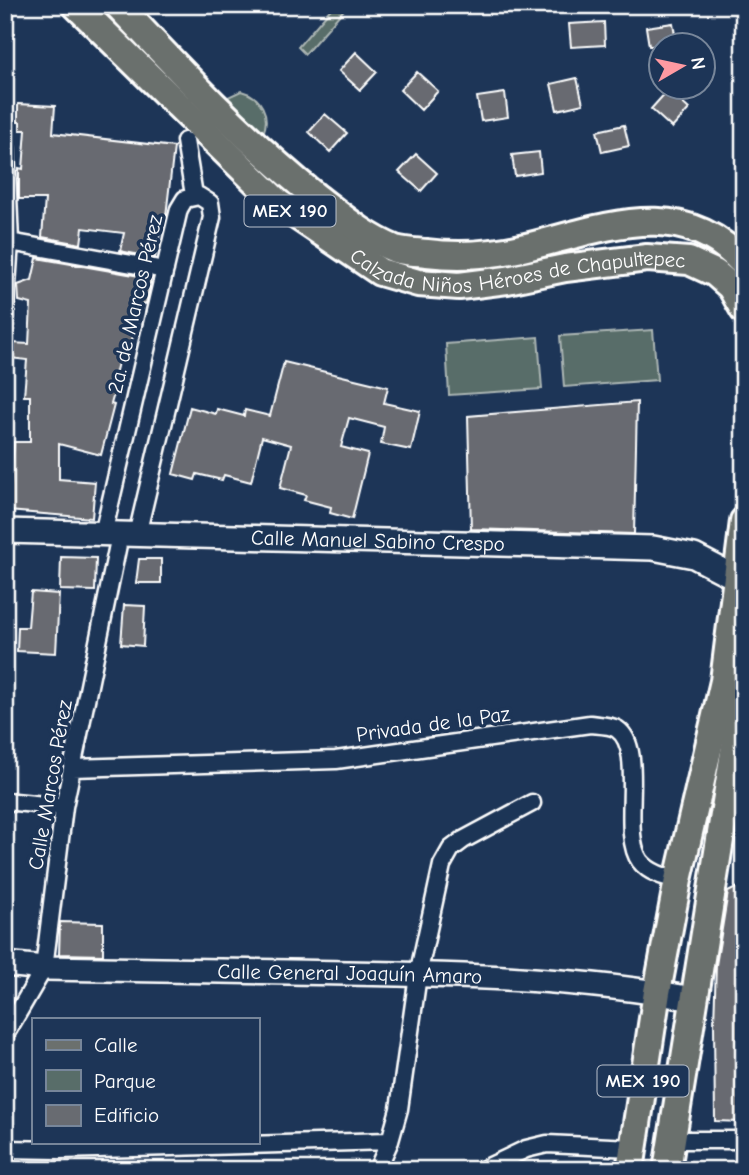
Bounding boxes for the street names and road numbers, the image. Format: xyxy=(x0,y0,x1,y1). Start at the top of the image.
road number: MEX 190 xyxy=(244,196,336,226)
street label: 2a. de Marcos Pérez xyxy=(103,212,167,396)
street label: Calzada Niños Héroes de Chapultepec xyxy=(346,243,686,298)
street label: Calle Manuel Sabino Crespo xyxy=(251,525,505,556)
street label: Calle Marcos Pérez xyxy=(23,698,77,872)
street label: Privada de la Paz xyxy=(355,701,511,747)
street label: Calle General Joaquín Amaro xyxy=(217,959,483,989)
road number: MEX 190 xyxy=(598,1065,688,1096)

